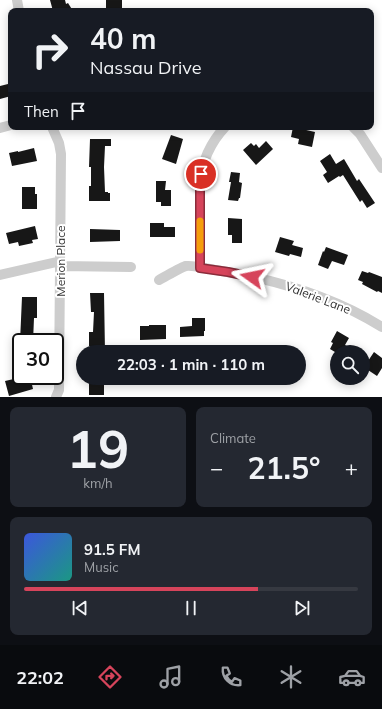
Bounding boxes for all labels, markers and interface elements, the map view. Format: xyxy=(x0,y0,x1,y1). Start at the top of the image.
text: 40 m xyxy=(90,21,156,56)
icon: right xyxy=(24,24,76,76)
text: Nassau Drive xyxy=(90,56,201,79)
icon: arrive xyxy=(67,100,89,122)
text: Then xyxy=(24,102,59,121)
pin xyxy=(184,157,218,191)
icon: arrive xyxy=(190,163,212,185)
street label: Merion Place xyxy=(53,225,68,297)
position arrow xyxy=(231,256,273,298)
street label: Valerie Lane xyxy=(284,278,353,317)
speed limit sign: 30 xyxy=(12,333,64,385)
map controls xyxy=(330,345,370,385)
button: search xyxy=(330,345,370,385)
text: 22:03 · 1 min · 110 m xyxy=(117,355,265,374)
text: 19 xyxy=(67,416,129,481)
text: Climate xyxy=(210,430,256,446)
text: 21.5° xyxy=(248,449,320,487)
text: − xyxy=(210,454,223,482)
text: + xyxy=(345,454,358,482)
text: km/h xyxy=(83,475,113,491)
text: 91.5 FM xyxy=(84,540,140,559)
text: Music xyxy=(84,559,119,575)
icon: previous xyxy=(69,597,91,619)
icon: pause xyxy=(180,597,202,619)
icon: next xyxy=(291,597,313,619)
icon: directions xyxy=(96,663,124,691)
icon: music xyxy=(157,663,185,691)
icon: phone xyxy=(217,663,245,691)
icon: climate xyxy=(277,663,305,691)
icon: car xyxy=(338,663,366,691)
text: 22:02 xyxy=(16,666,64,689)

